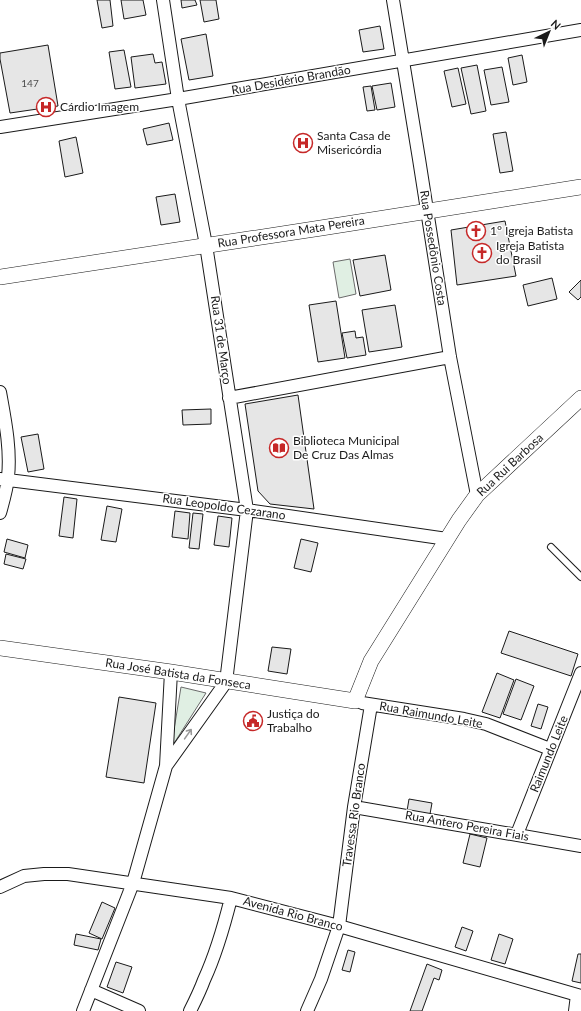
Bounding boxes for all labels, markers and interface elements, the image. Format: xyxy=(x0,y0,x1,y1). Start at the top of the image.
north arrow xyxy=(529,12,569,52)
text: N xyxy=(549,17,564,32)
street label: Rua Desidério Brandão xyxy=(230,62,352,97)
house number: 147 xyxy=(21,77,39,89)
hospital icon: Cárdio Imagem xyxy=(35,96,57,118)
place label: Cárdio Imagem xyxy=(60,99,139,114)
place label: Santa Casa de Misericórdia xyxy=(317,128,391,157)
hospital icon: Santa Casa de Misericórdia xyxy=(292,132,314,154)
street label: Rua Possedônio Costa xyxy=(417,189,450,307)
street label: Rua Professora Mata Pereira xyxy=(216,212,366,251)
church icon: 1° Igreja Batista xyxy=(465,220,487,242)
place label: 1° Igreja Batista xyxy=(490,223,573,238)
place label: Igreja Batista do Brasil xyxy=(496,238,564,267)
church icon: Igreja Batista do Brasil xyxy=(471,242,493,264)
street label: Rua 31 de Março xyxy=(208,295,235,386)
street label: Rua Rui Barbosa xyxy=(473,430,546,499)
place label: Biblioteca Municipal De Cruz Das Almas xyxy=(293,433,399,462)
library icon: Biblioteca Municipal De Cruz Das Almas xyxy=(268,437,290,459)
street label: Rua Leopoldo Cezarano xyxy=(162,490,287,523)
street label: Rua José Batista da Fonseca xyxy=(104,655,252,692)
street label: Rua Raimundo Leite xyxy=(378,698,484,731)
place label: Justiça do Trabalho xyxy=(267,706,320,735)
public building icon: Justiça do Trabalho xyxy=(242,710,264,732)
street label: Raimundo Leite xyxy=(526,713,571,794)
one-way arrow xyxy=(184,729,192,740)
street label: Travessa Rio Branco xyxy=(339,762,368,868)
street label: Rua Antero Pereira Fiais xyxy=(404,807,530,844)
street label: Avenida Rio Branco xyxy=(242,893,345,934)

